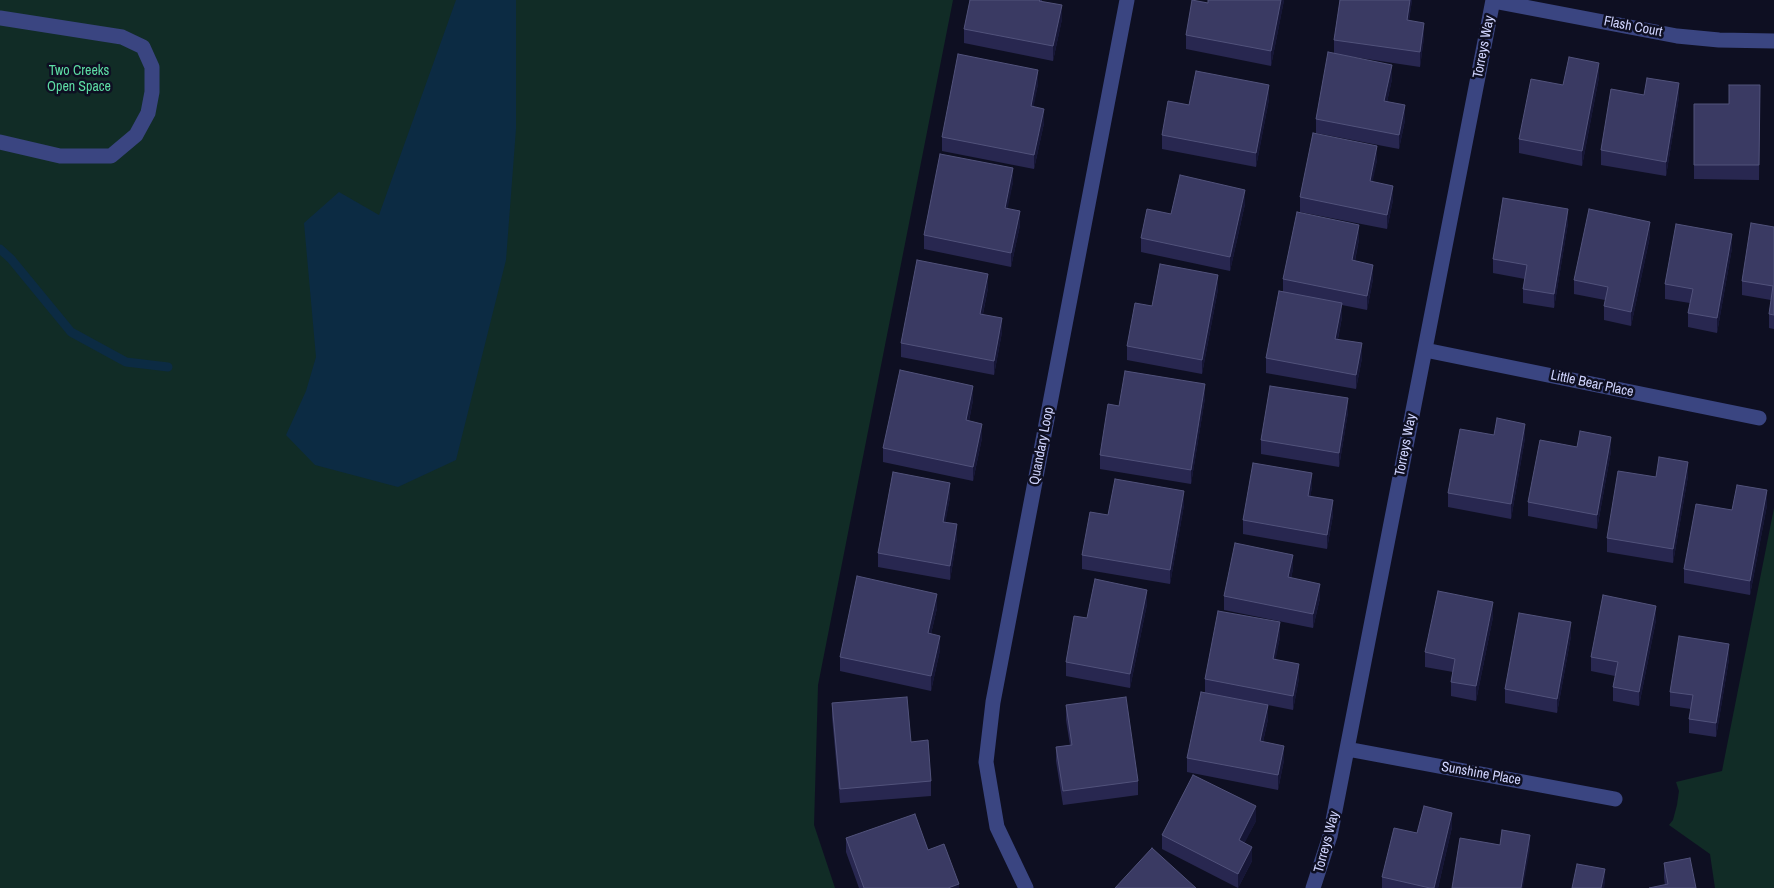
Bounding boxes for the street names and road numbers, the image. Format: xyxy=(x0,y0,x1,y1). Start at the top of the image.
street label: Flash Court xyxy=(1602,13,1664,41)
street label: Torreys Way xyxy=(1470,14,1498,80)
street label: Little Bear Place xyxy=(1549,367,1635,401)
street label: Quandary Loop xyxy=(1026,406,1058,486)
street label: Torreys Way xyxy=(1392,412,1420,478)
street label: Sunshine Place xyxy=(1440,759,1522,789)
street label: Torreys Way xyxy=(1311,809,1343,875)

